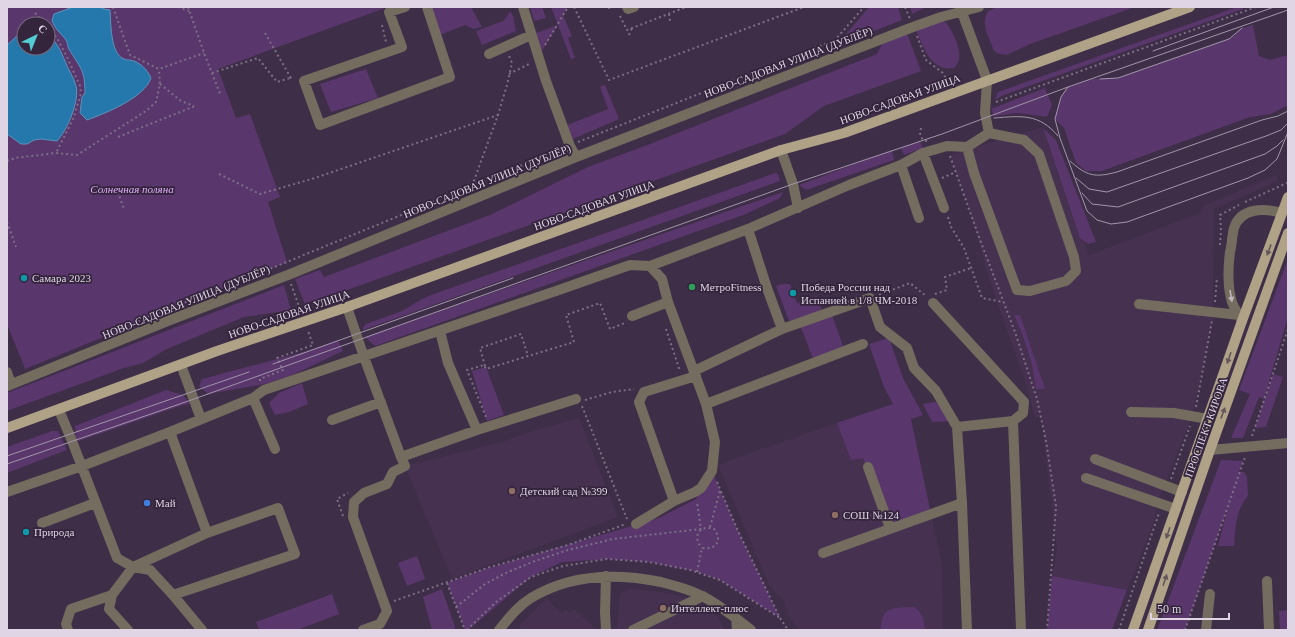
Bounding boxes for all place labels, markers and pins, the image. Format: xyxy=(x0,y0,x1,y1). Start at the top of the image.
place label: Самара 2023 xyxy=(32,272,92,284)
marker: Самара 2023 xyxy=(19,273,29,283)
place label: МетроFitness xyxy=(700,281,762,293)
place label: Победа России над Испанией в 1/8 ЧМ-2018 xyxy=(801,281,918,306)
marker: МетроFitness xyxy=(687,282,697,292)
marker: Победа России над Испанией в 1/8 ЧМ-2018 xyxy=(788,288,798,298)
place label: Детский сад №399 xyxy=(520,485,608,497)
marker: Детский сад №399 xyxy=(507,486,517,496)
place label: Май xyxy=(155,497,176,509)
marker: Май xyxy=(142,498,152,508)
place label: СОШ №124 xyxy=(843,509,900,521)
marker: СОШ №124 xyxy=(830,510,840,520)
place label: Природа xyxy=(34,526,75,538)
marker: Природа xyxy=(21,527,31,537)
place label: Интеллект-плюс xyxy=(671,602,749,614)
marker: Интеллект-плюс xyxy=(658,603,668,613)

